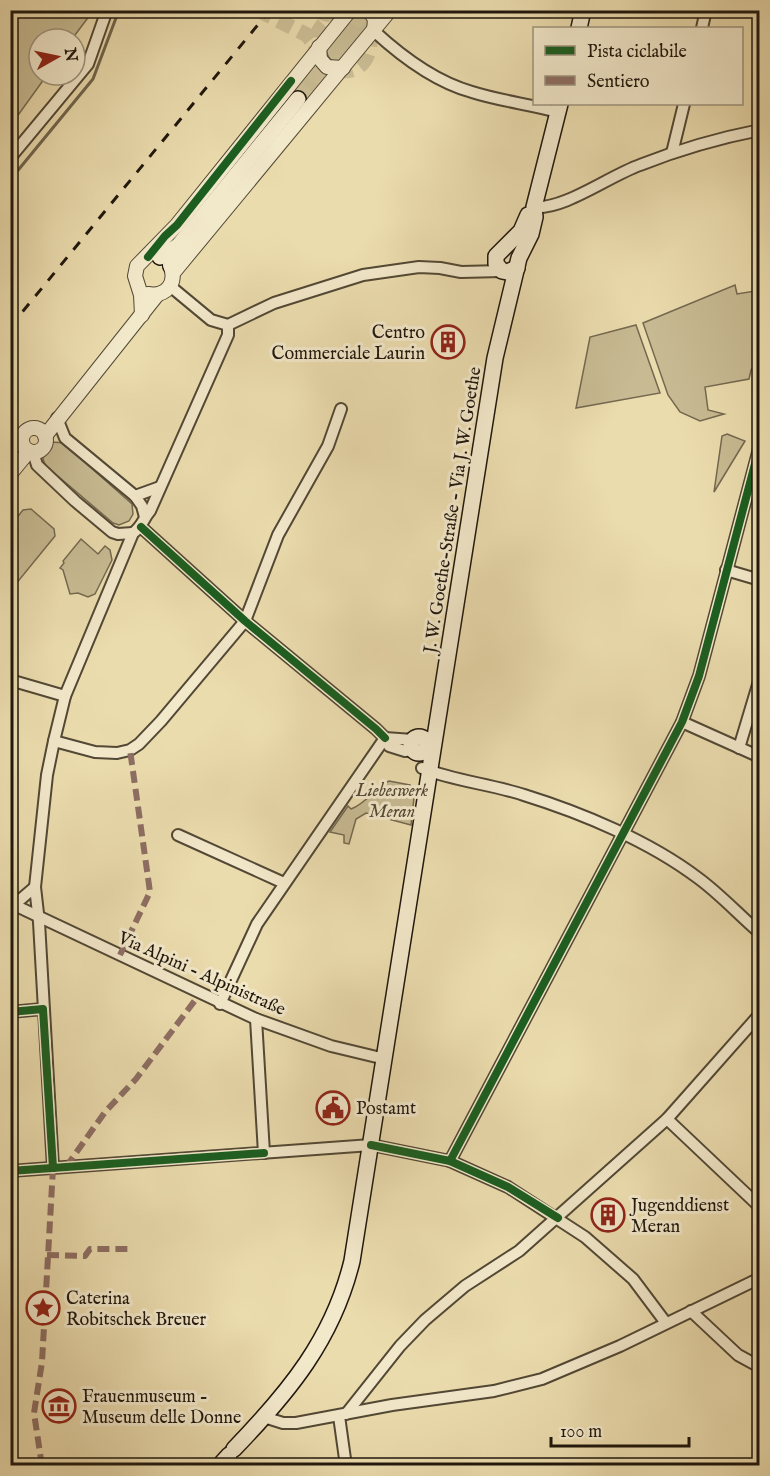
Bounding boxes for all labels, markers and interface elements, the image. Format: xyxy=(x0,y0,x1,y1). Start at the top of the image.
north arrow xyxy=(27,27,87,87)
legend xyxy=(533,27,743,105)
text: Pista ciclabile xyxy=(587,41,687,64)
text: N xyxy=(59,46,81,64)
text: Sentiero xyxy=(587,71,650,94)
place label: Centro Commerciale Laurin xyxy=(272,322,425,366)
building icon: Centro Commerciale Laurin xyxy=(430,324,466,360)
street label: J. W. Goethe-Straße - Via J. W. Goethe xyxy=(419,365,488,657)
park label: Liebeswerk Meran xyxy=(355,780,428,824)
street label: Via Alpini - Alpinistraße xyxy=(113,927,289,1022)
public building icon: Postamt xyxy=(315,1090,351,1126)
place label: Postamt xyxy=(356,1098,416,1121)
place label: Jugenddienst Meran xyxy=(629,1195,729,1239)
building icon: Jugenddienst Meran xyxy=(590,1197,626,1233)
place label: Caterina Robitschek Breuer xyxy=(66,1288,207,1332)
place icon: Caterina Robitschek Breuer xyxy=(25,1290,61,1326)
place label: Frauenmuseum - Museum delle Donne xyxy=(82,1386,241,1430)
museum icon: Frauenmuseum - Museum delle Donne xyxy=(41,1388,77,1424)
scale bar xyxy=(551,1410,689,1448)
text: 100 m xyxy=(560,1421,602,1444)

